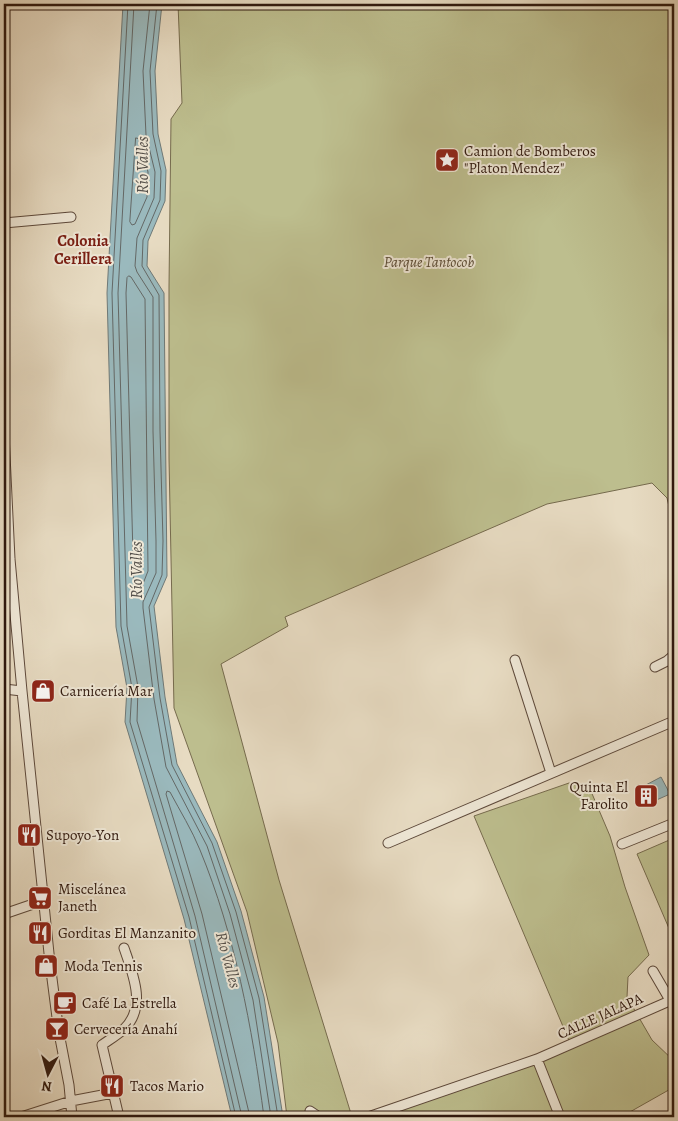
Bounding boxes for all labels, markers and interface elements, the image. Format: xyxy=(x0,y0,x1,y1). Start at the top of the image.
water label: Río Valles xyxy=(132,136,154,194)
place label: Camion de Bomberos "Platon Mendez" xyxy=(464,141,596,178)
place icon: Camion de Bomberos "Platon Mendez" xyxy=(434,147,460,173)
district label: Colonia Cerillera xyxy=(54,230,112,270)
park label: Parque Tantocob xyxy=(384,252,474,272)
water label: Río Valles xyxy=(126,541,148,599)
shop icon: Carnicería Mar xyxy=(30,678,56,704)
place label: Carnicería Mar xyxy=(60,681,153,701)
place label: Quinta El Farolito xyxy=(570,777,628,814)
building icon: Quinta El Farolito xyxy=(633,783,659,809)
restaurant icon: Supoyo-Yon xyxy=(16,822,42,848)
place label: Supoyo-Yon xyxy=(46,825,119,845)
place label: Miscelánea Janeth xyxy=(58,879,126,916)
supermarket icon: Miscelánea Janeth xyxy=(27,885,53,911)
restaurant icon: Gorditas El Manzanito xyxy=(27,920,53,946)
place label: Gorditas El Manzanito xyxy=(58,923,196,943)
water label: Río Valles xyxy=(210,929,246,991)
shop icon: Moda Tennis xyxy=(33,953,59,979)
place label: Moda Tennis xyxy=(64,956,143,976)
street label: CALLE JALAPA xyxy=(554,988,646,1044)
cafe icon: Café La Estrella xyxy=(52,990,78,1016)
place label: Café La Estrella xyxy=(82,993,177,1013)
bar icon: Cervecería Anahí xyxy=(44,1016,70,1042)
place label: Cervecería Anahí xyxy=(74,1019,178,1039)
north arrow xyxy=(22,1048,72,1098)
restaurant icon: Tacos Mario xyxy=(99,1073,125,1099)
text: N xyxy=(41,1076,53,1096)
place label: Tacos Mario xyxy=(130,1076,204,1096)

